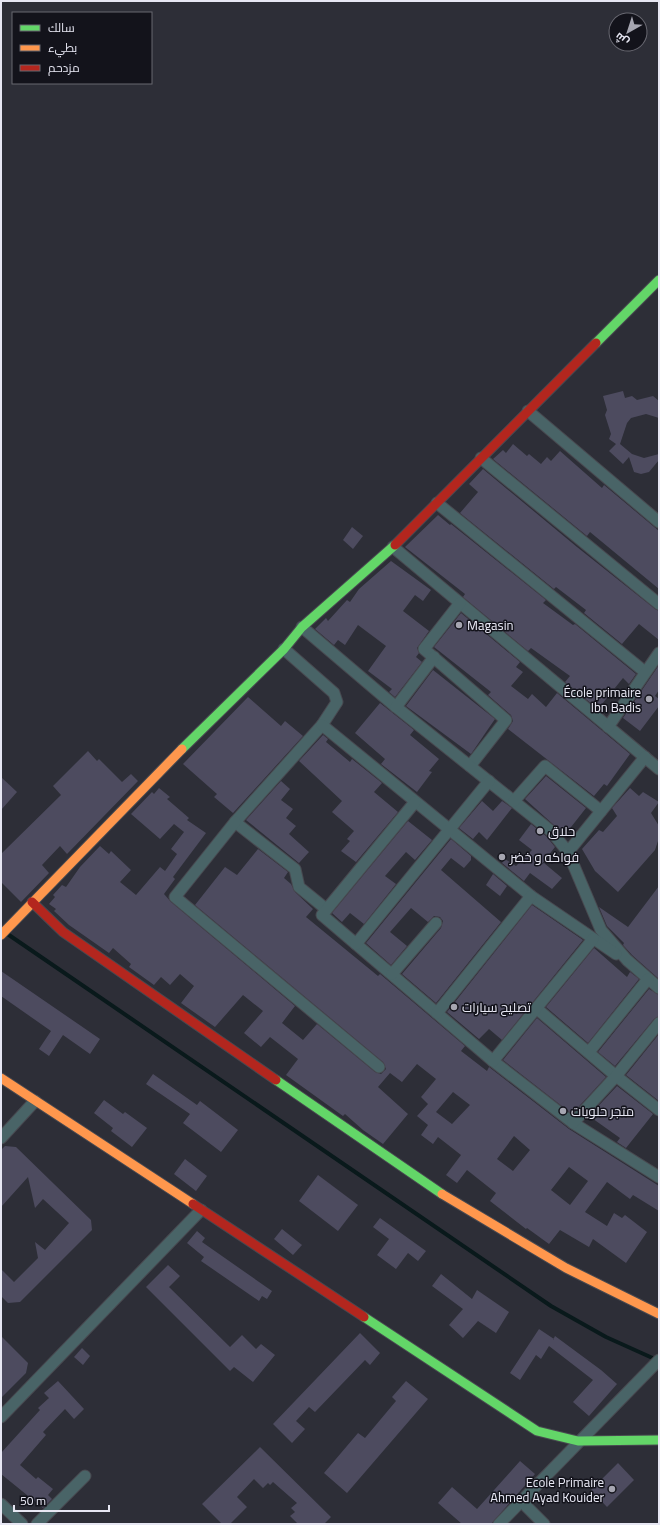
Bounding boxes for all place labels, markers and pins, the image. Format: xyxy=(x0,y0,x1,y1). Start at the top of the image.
place label: Magasin xyxy=(467,613,514,637)
marker: Magasin xyxy=(454,620,464,630)
place label: École primaire Ibn Badis xyxy=(564,680,641,719)
marker: École primaire Ibn Badis xyxy=(644,694,654,704)
place label: حلاق xyxy=(548,819,575,843)
marker: حلاق xyxy=(535,826,545,836)
place label: فواكه و خضر xyxy=(509,845,579,869)
marker: فواكه و خضر xyxy=(497,852,507,862)
place label: تصليح سيارات xyxy=(462,995,532,1019)
marker: تصليح سيارات xyxy=(449,1002,459,1012)
place label: متجر حلويات xyxy=(571,1099,634,1123)
marker: متجر حلويات xyxy=(558,1106,568,1116)
place label: Ecole Primaire Ahmed Ayad Kouider xyxy=(490,1470,604,1509)
marker: Ecole Primaire Ahmed Ayad Kouider xyxy=(607,1484,617,1494)

